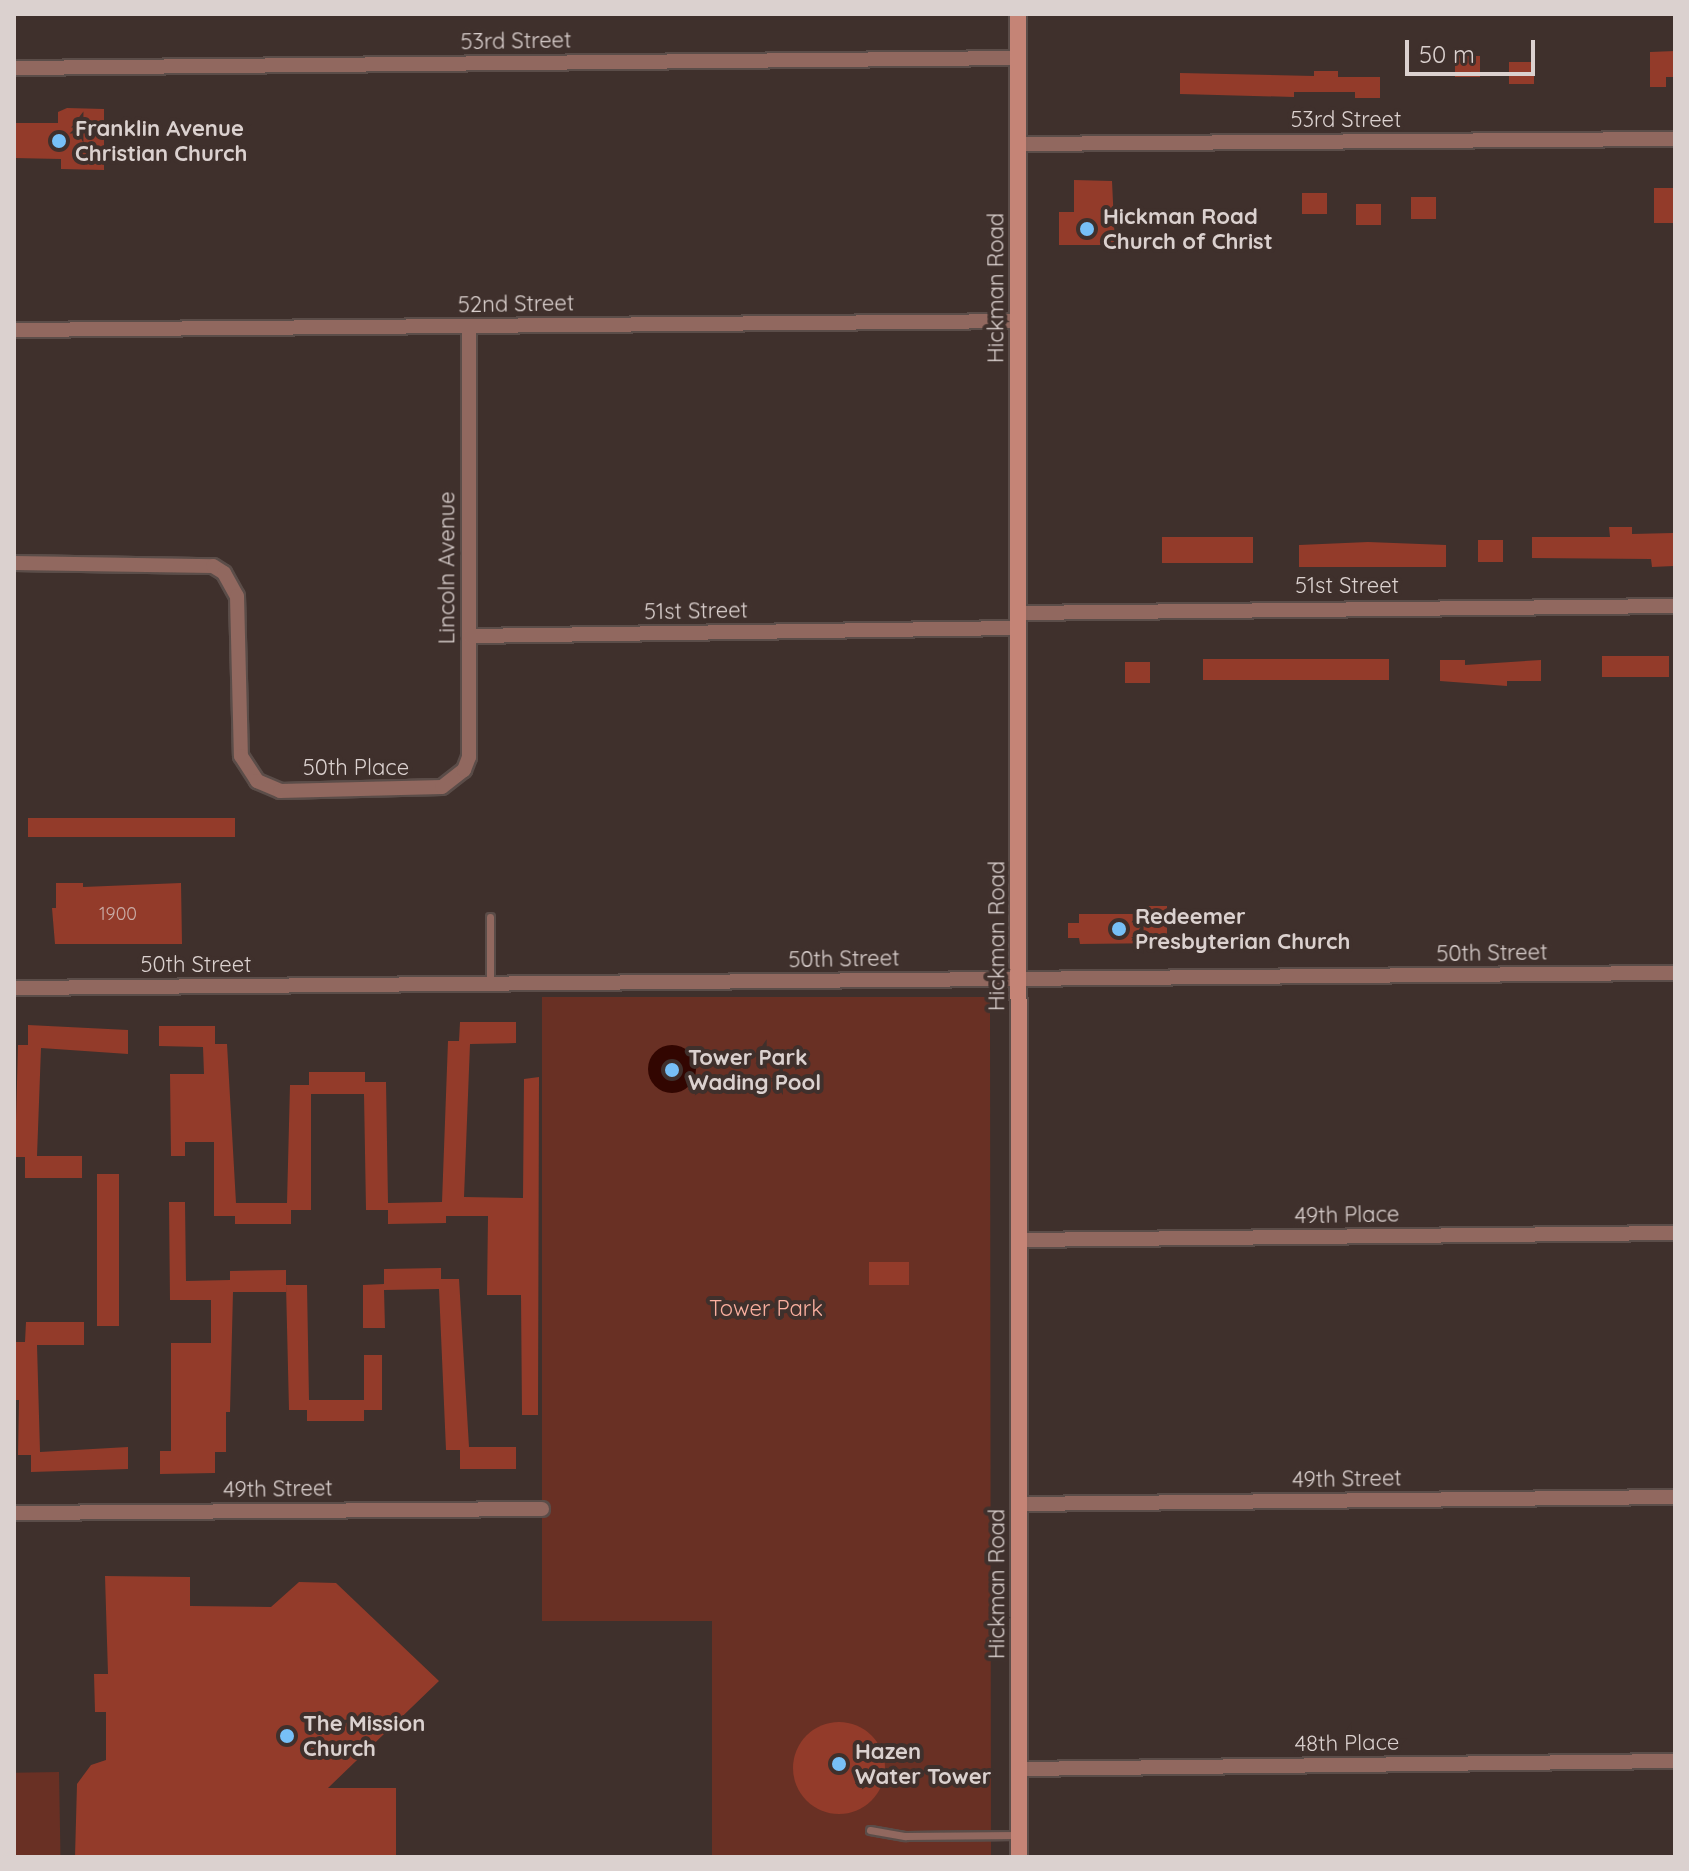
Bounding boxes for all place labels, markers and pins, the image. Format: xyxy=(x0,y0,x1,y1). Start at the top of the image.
place label: Franklin Avenue Christian Church xyxy=(75,115,247,166)
marker: Franklin Avenue Christian Church xyxy=(50,132,68,150)
place label: Hickman Road Church of Christ xyxy=(1103,203,1273,254)
marker: Hickman Road Church of Christ xyxy=(1078,220,1096,238)
place label: Redeemer Presbyterian Church xyxy=(1135,903,1350,954)
marker: Redeemer Presbyterian Church xyxy=(1110,920,1128,938)
place label: Tower Park Wading Pool xyxy=(688,1044,821,1096)
marker: Tower Park Wading Pool xyxy=(663,1061,681,1079)
place label: The Mission Church xyxy=(303,1710,425,1762)
marker: The Mission Church xyxy=(278,1727,296,1745)
place label: Hazen Water Tower xyxy=(855,1738,991,1790)
marker: Hazen Water Tower xyxy=(830,1755,848,1773)

